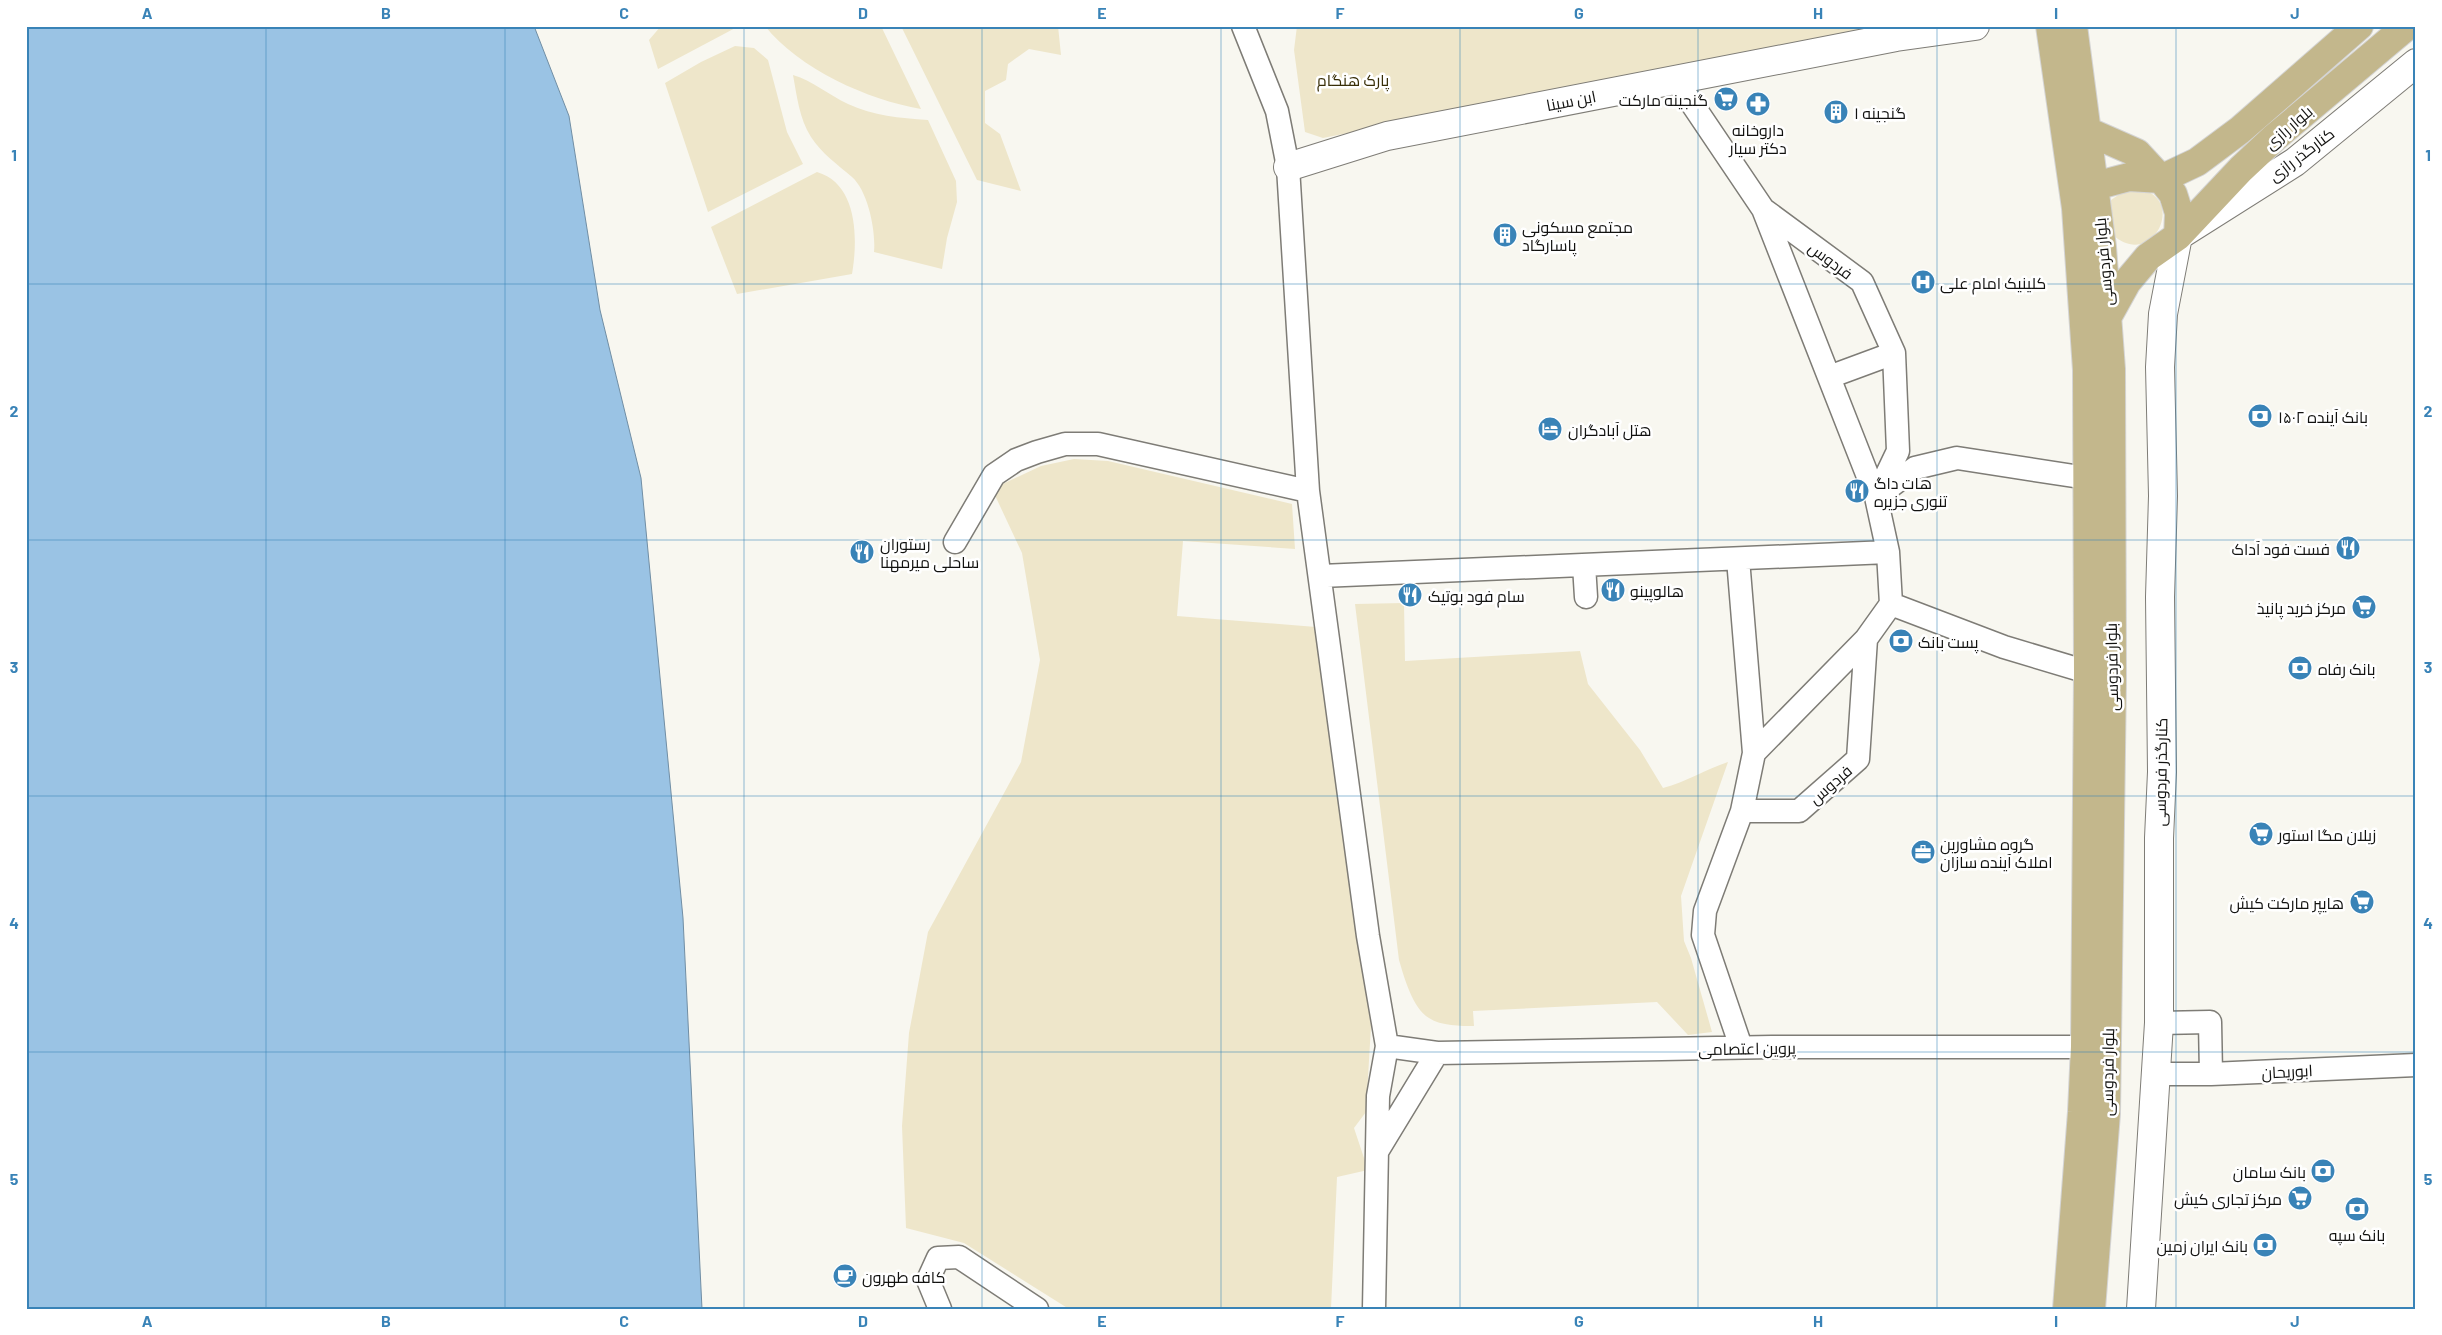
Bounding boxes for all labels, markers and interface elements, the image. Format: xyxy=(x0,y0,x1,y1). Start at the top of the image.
text: A xyxy=(142,3,153,22)
text: B xyxy=(381,3,391,22)
text: C xyxy=(619,3,629,22)
text: D xyxy=(858,3,868,22)
text: E xyxy=(1097,3,1107,22)
text: F xyxy=(1336,3,1345,22)
text: G xyxy=(1574,3,1584,22)
text: H xyxy=(1813,3,1823,22)
text: I xyxy=(2054,3,2058,22)
text: J xyxy=(2290,3,2300,22)
park label: پارک هنگام xyxy=(1317,70,1390,92)
street label: ابن سینا xyxy=(1544,86,1598,116)
supermarket icon: گنجینه مارکت xyxy=(1713,86,1739,112)
place label: گنجینه مارکت xyxy=(1619,90,1708,110)
pharmacy icon: داروخانه دکتر سیار xyxy=(1745,91,1771,117)
building icon: گنجینه ۱ xyxy=(1823,99,1849,125)
street label: بلوار رازی xyxy=(2260,101,2317,154)
place label: گنجینه ۱ xyxy=(1854,103,1906,123)
place label: داروخانه دکتر سیار xyxy=(1728,120,1787,158)
street label: کنارگذر رازی xyxy=(2264,123,2339,186)
text: 1 xyxy=(11,145,17,164)
text: 1 xyxy=(2425,145,2431,164)
place label: مجتمع مسکونی پاسارگاد xyxy=(1522,217,1633,257)
street label: بلوار فردوسی xyxy=(2090,217,2118,307)
building icon: مجتمع مسکونی پاسارگاد xyxy=(1492,222,1518,248)
street label: فردوس xyxy=(1804,237,1857,284)
hospital icon: کلینیک امام علی xyxy=(1910,269,1936,295)
place label: کلینیک امام علی xyxy=(1940,273,2046,295)
text: 2 xyxy=(10,401,19,420)
text: 2 xyxy=(2424,401,2433,420)
bank icon: بانک آینده ۱۵۰۲ xyxy=(2247,403,2273,429)
place label: بانک آینده ۱۵۰۲ xyxy=(2278,407,2368,427)
hotel icon: هتل آبادگران xyxy=(1537,416,1563,442)
place label: هتل آبادگران xyxy=(1568,420,1651,441)
place label: هات داگ تنورى جزيره xyxy=(1874,473,1948,512)
restaurant icon: هات داگ تنورى جزيره xyxy=(1844,478,1870,504)
place label: رستوران ساحلی میرمهنا xyxy=(880,534,979,573)
restaurant icon: فست فود آداک xyxy=(2335,535,2361,561)
restaurant icon: رستوران ساحلی میرمهنا xyxy=(849,539,875,565)
place label: فست فود آداک xyxy=(2231,539,2330,559)
restaurant icon: هالوپینو xyxy=(1600,577,1626,603)
place label: هالوپینو xyxy=(1630,581,1684,603)
restaurant icon: سام فود بوتیک xyxy=(1397,582,1423,608)
place label: سام فود بوتیک xyxy=(1428,586,1525,608)
supermarket icon: مرکز خرید پانیذ xyxy=(2351,594,2377,620)
place label: مرکز خرید پانیذ xyxy=(2257,598,2346,620)
street label: بلوار فردوسی xyxy=(2101,623,2123,711)
bank icon: پست بانک xyxy=(1888,628,1914,654)
place label: پست بانک xyxy=(1918,632,1979,654)
bank icon: بانک رفاه xyxy=(2287,655,2313,681)
text: 3 xyxy=(10,657,18,676)
text: 3 xyxy=(2424,657,2432,676)
place label: بانک رفاه xyxy=(2318,659,2376,679)
street label: کنارگذر فردوسی xyxy=(2150,717,2172,827)
street label: فردوس xyxy=(1805,760,1857,809)
supermarket icon: زیلان مگا استور xyxy=(2248,821,2274,847)
place label: زیلان مگا استور xyxy=(2277,825,2376,846)
place label: گروه مشاورین املاک آینده سازان xyxy=(1940,834,2053,873)
office icon: گروه مشاورین املاک آینده سازان xyxy=(1910,839,1936,865)
supermarket icon: هایپر مارکت کیش xyxy=(2349,889,2375,915)
place label: هایپر مارکت کیش xyxy=(2229,893,2344,915)
text: 4 xyxy=(9,913,19,932)
text: 4 xyxy=(2423,913,2433,932)
street label: بلوار فردوسی xyxy=(2097,1028,2119,1116)
street label: پروین اعتصامی xyxy=(1698,1038,1797,1061)
street label: ابوریحان xyxy=(2261,1060,2313,1084)
bank icon: بانک سامان xyxy=(2310,1158,2336,1184)
place label: بانک سامان xyxy=(2233,1162,2306,1183)
text: 5 xyxy=(10,1169,19,1188)
text: 5 xyxy=(2424,1169,2433,1188)
supermarket icon: مرکز تجاری کیش xyxy=(2287,1185,2313,1211)
place label: مرکز تجاری کیش xyxy=(2174,1189,2282,1210)
bank icon: بانک سپه xyxy=(2344,1196,2370,1222)
place label: بانک سپه xyxy=(2329,1225,2385,1246)
bank icon: بانک ایران زمین xyxy=(2252,1232,2278,1258)
place label: بانک ایران زمین xyxy=(2157,1236,2248,1257)
cafe icon: کافه طهرون xyxy=(832,1263,858,1289)
place label: کافه طهرون xyxy=(862,1267,946,1288)
text: A xyxy=(142,1311,153,1330)
text: B xyxy=(381,1311,391,1330)
text: C xyxy=(619,1311,629,1330)
text: D xyxy=(858,1311,868,1330)
text: E xyxy=(1097,1311,1107,1330)
text: F xyxy=(1336,1311,1345,1330)
text: G xyxy=(1574,1311,1584,1330)
text: H xyxy=(1813,1311,1823,1330)
text: I xyxy=(2054,1311,2058,1330)
text: J xyxy=(2290,1311,2300,1330)

